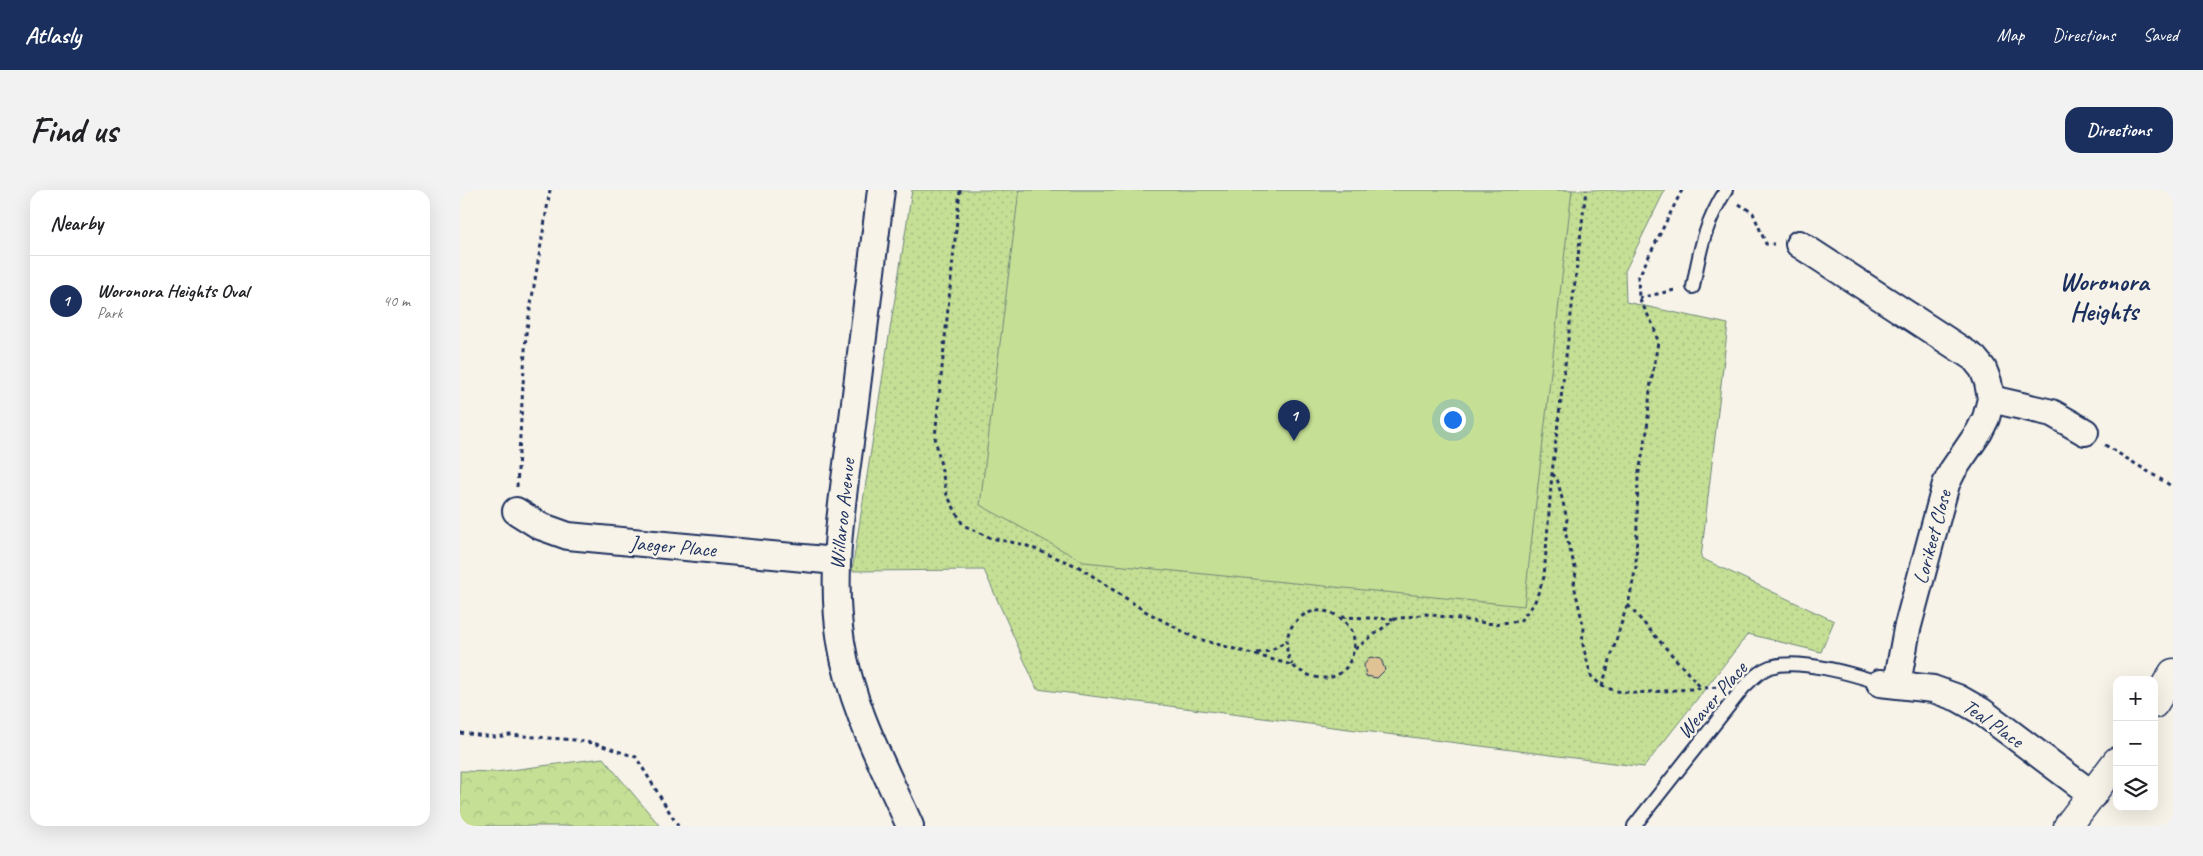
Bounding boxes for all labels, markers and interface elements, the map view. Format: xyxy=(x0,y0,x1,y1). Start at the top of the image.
text: Atlasly xyxy=(25,20,81,50)
text: Map xyxy=(1997,24,2024,46)
text: Directions xyxy=(2052,24,2115,46)
text: Saved xyxy=(2143,24,2178,46)
button: Directions xyxy=(2065,107,2173,153)
text: Find us xyxy=(30,108,117,153)
text: Nearby xyxy=(50,210,103,236)
district label: Woronora Heights xyxy=(2059,265,2151,328)
text: Woronora Heights Oval xyxy=(97,279,249,303)
text: 1 xyxy=(62,291,70,311)
text: 40 m xyxy=(383,291,410,311)
text: Park xyxy=(97,303,122,323)
pin: 1 xyxy=(1278,400,1310,441)
your location xyxy=(1440,407,1466,433)
street label: Willaroo Avenue xyxy=(823,455,861,571)
street label: Lorikeet Close xyxy=(1907,486,1957,587)
street label: Jaeger Place xyxy=(628,529,718,563)
street label: Weaver Place xyxy=(1671,655,1753,744)
map controls xyxy=(2113,676,2158,811)
button: + xyxy=(2113,676,2158,721)
street label: Teal Place xyxy=(1958,693,2030,754)
button: − xyxy=(2113,721,2158,766)
button: layers xyxy=(2113,766,2158,811)

